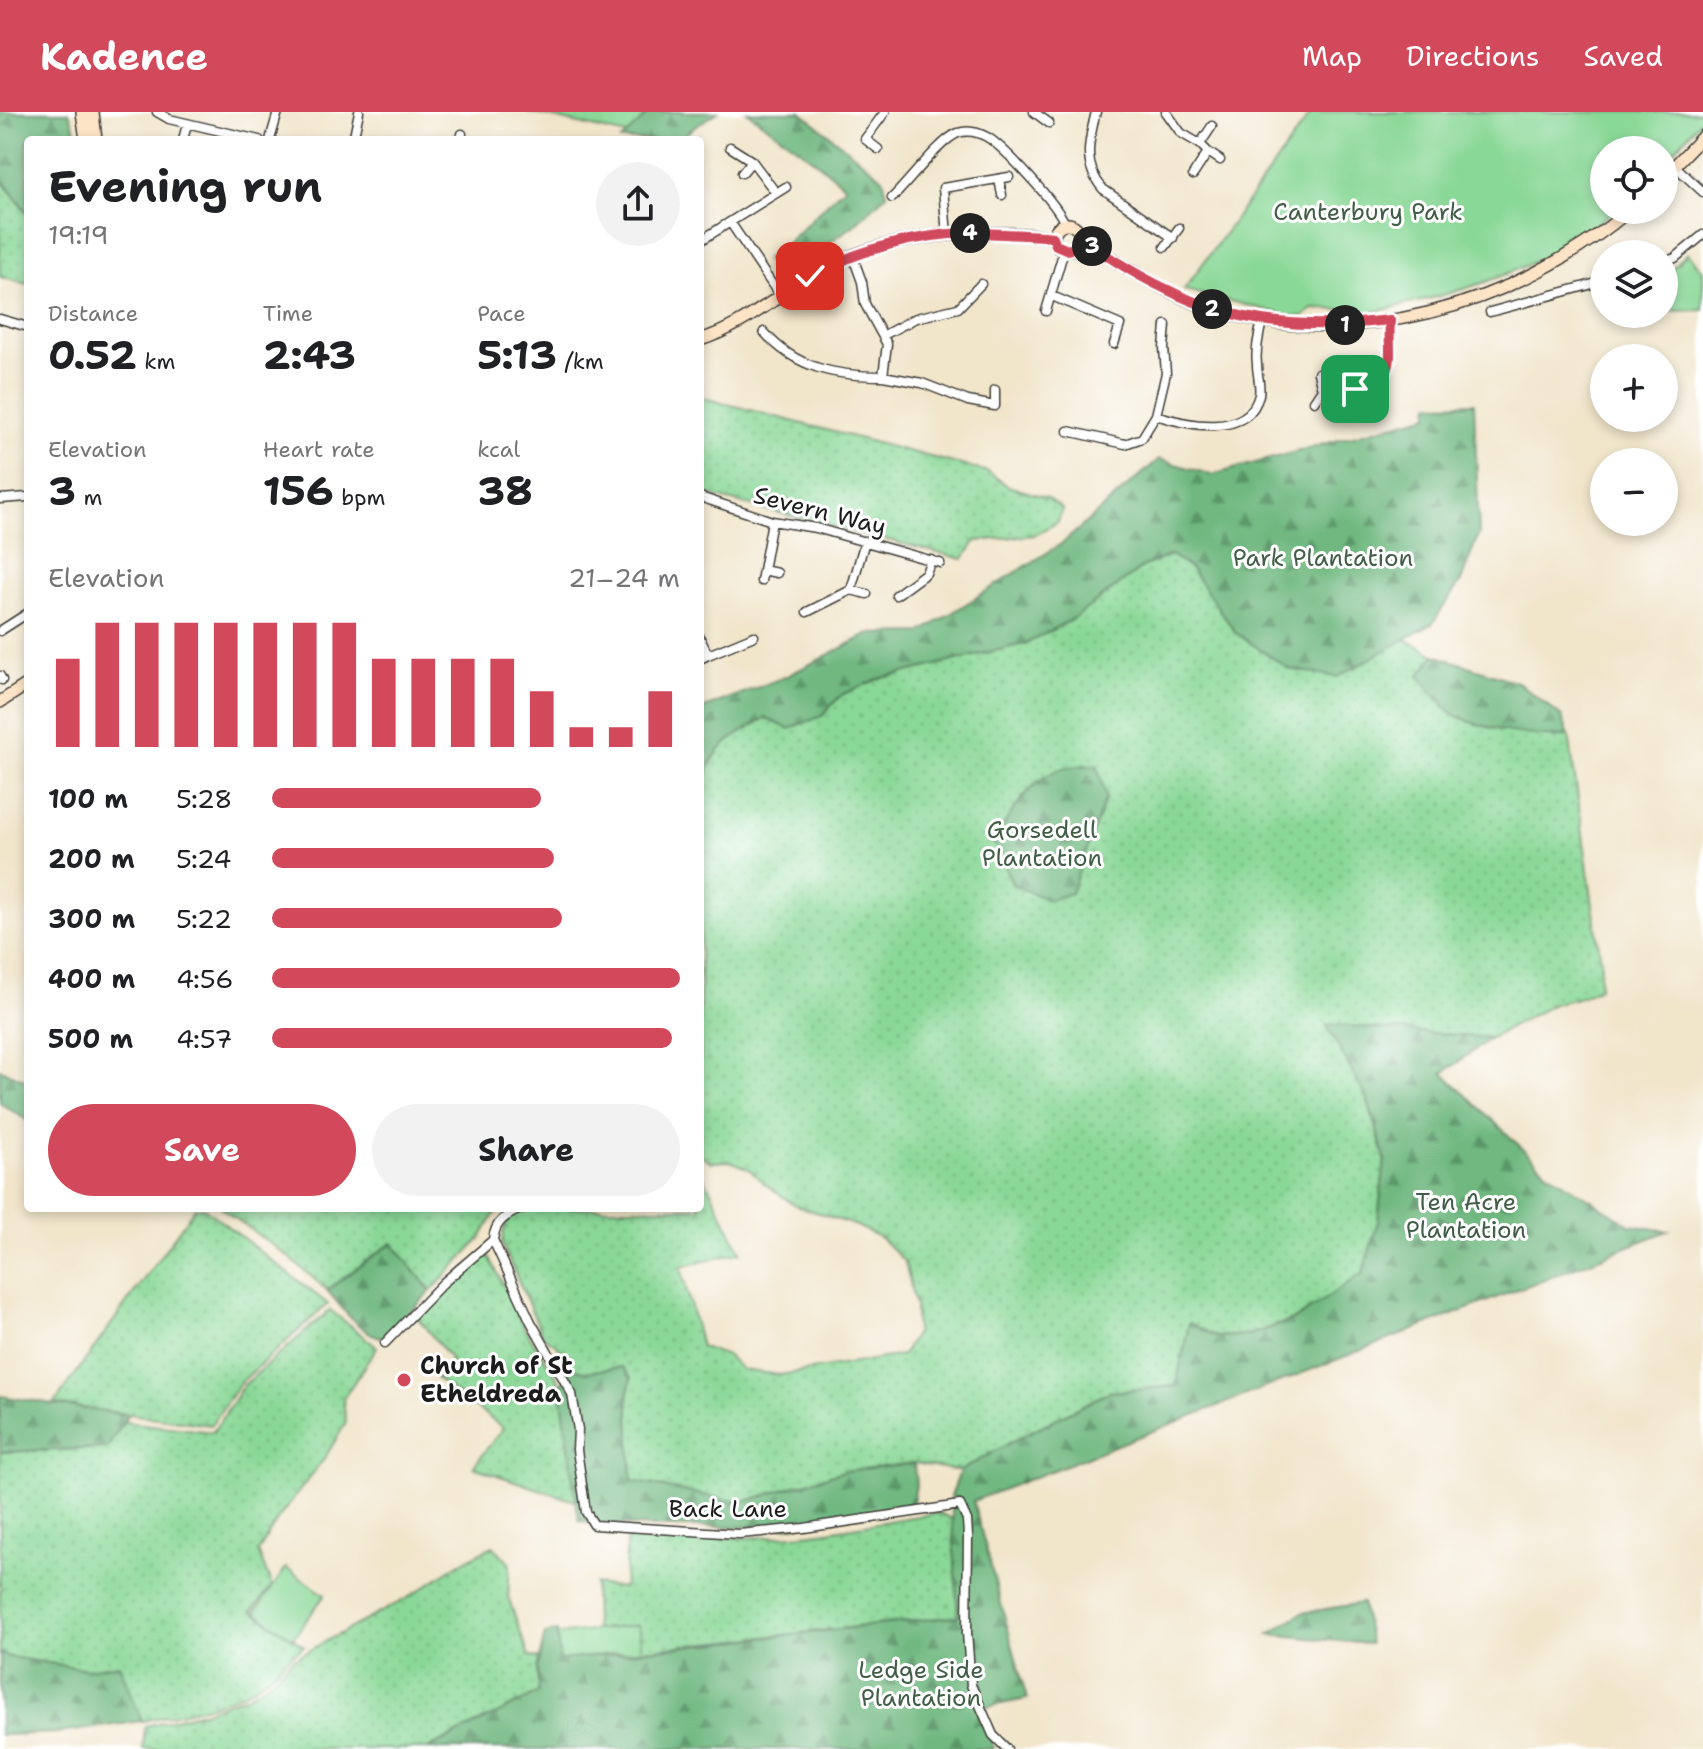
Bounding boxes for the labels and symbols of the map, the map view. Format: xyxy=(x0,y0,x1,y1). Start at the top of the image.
park label: Canterbury Park xyxy=(1273,196,1463,228)
pin: 4 xyxy=(950,213,990,253)
pin: 3 xyxy=(1072,226,1112,266)
pin xyxy=(776,242,844,310)
pin: 2 xyxy=(1192,289,1232,329)
pin: 1 xyxy=(1325,305,1365,345)
pin xyxy=(1321,355,1389,423)
street label: Severn Way xyxy=(750,479,890,543)
park label: Park Plantation xyxy=(1233,542,1413,574)
park label: Gorsedell Plantation xyxy=(982,814,1102,874)
park label: Ten Acre Plantation xyxy=(1406,1186,1526,1246)
place label: Church of St Etheldreda xyxy=(420,1350,573,1410)
marker: Church of St Etheldreda xyxy=(395,1371,413,1389)
street label: Back Lane xyxy=(669,1493,787,1525)
park label: Ledge Side Plantation xyxy=(858,1654,984,1714)

